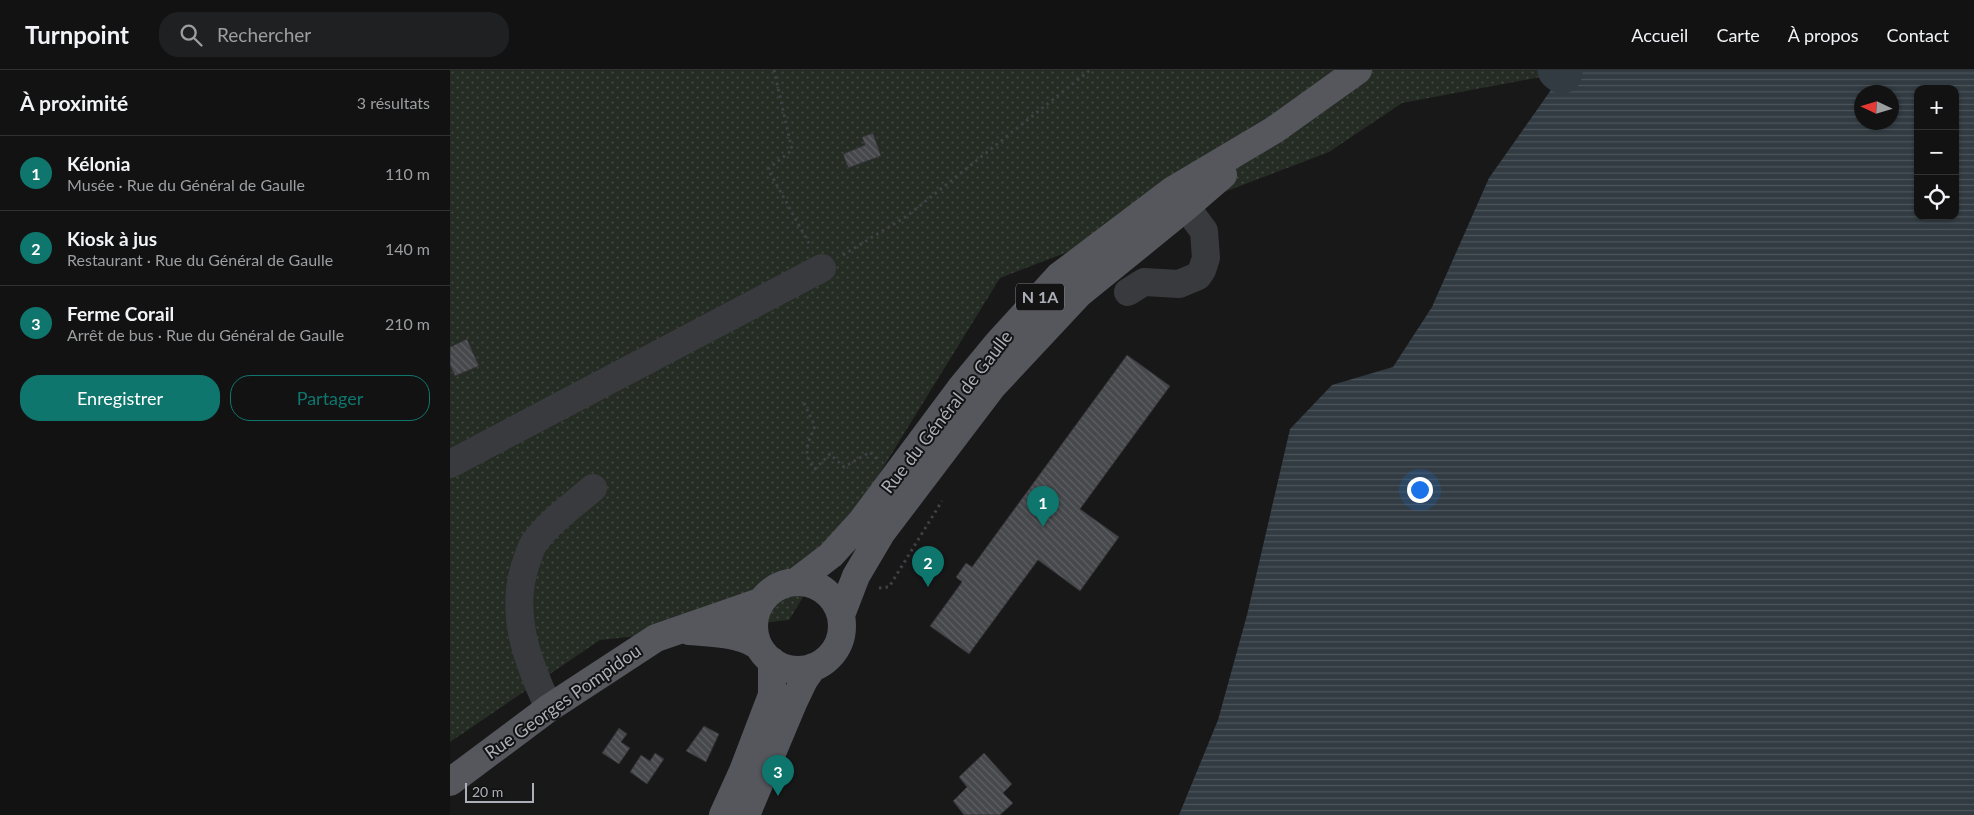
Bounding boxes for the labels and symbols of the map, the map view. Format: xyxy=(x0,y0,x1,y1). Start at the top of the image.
north arrow xyxy=(1854,85,1899,130)
road number: N 1A xyxy=(1016,283,1064,310)
street label: Rue du Général de Gaulle xyxy=(876,326,1017,497)
your location xyxy=(1407,477,1433,503)
pin: 1 xyxy=(1027,486,1059,527)
pin: 2 xyxy=(912,546,944,587)
street label: Rue Georges Pompidou xyxy=(480,639,645,763)
pin: 3 xyxy=(762,755,794,796)
scale bar xyxy=(465,780,534,803)

